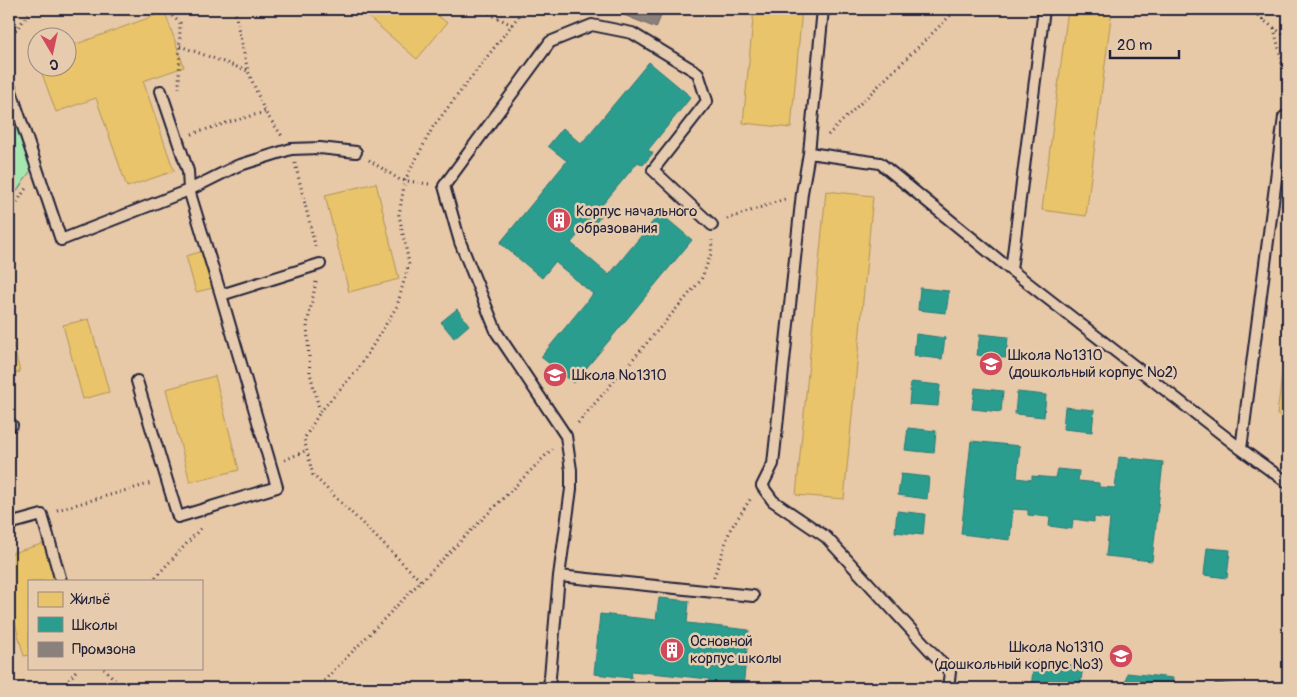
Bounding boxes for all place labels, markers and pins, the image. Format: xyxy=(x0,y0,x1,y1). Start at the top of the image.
place label: Корпус начального образования xyxy=(576,202,697,238)
building icon: Корпус начального образования xyxy=(546,207,572,233)
place label: Школа №1310 (дошкольный корпус №2) xyxy=(1008,346,1178,382)
school or university icon: Школа №1310 (дошкольный корпус №2) xyxy=(978,351,1004,377)
school or university icon: Школа №1310 xyxy=(542,362,568,388)
place label: Школа №1310 xyxy=(572,366,667,385)
place label: Основной корпус школы xyxy=(690,632,782,668)
building icon: Основной корпус школы xyxy=(659,637,685,663)
place label: Школа №1310 (дошкольный корпус №3) xyxy=(934,638,1104,674)
school or university icon: Школа №1310 (дошкольный корпус №3) xyxy=(1108,643,1134,669)

